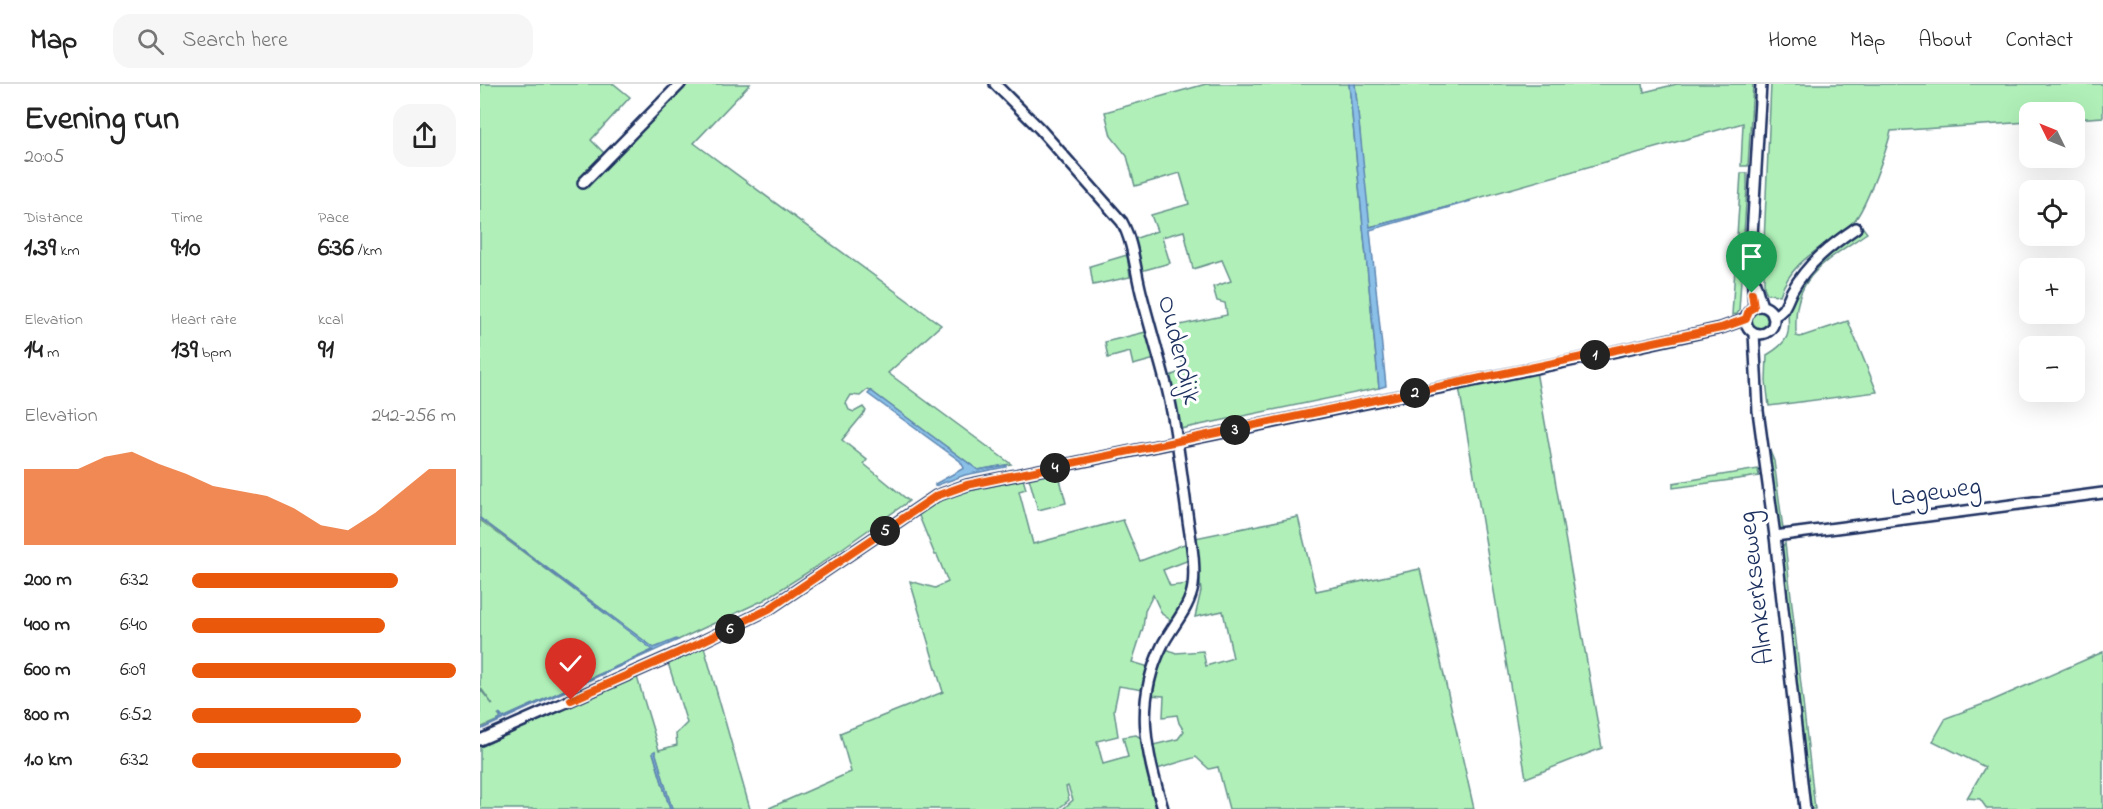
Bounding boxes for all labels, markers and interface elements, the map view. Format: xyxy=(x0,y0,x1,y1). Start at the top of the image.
search box xyxy=(113,14,533,68)
text: Map xyxy=(30,21,77,62)
icon: search xyxy=(134,25,167,58)
text: Search here xyxy=(182,25,288,57)
text: Home xyxy=(1768,26,1817,56)
text: Map xyxy=(1850,26,1885,56)
text: About xyxy=(1918,26,1972,56)
text: Contact xyxy=(2005,26,2073,56)
text: Evening run xyxy=(24,96,179,144)
north arrow xyxy=(2019,102,2085,168)
map controls xyxy=(2019,102,2085,402)
button: share xyxy=(393,104,456,167)
text: 20:05 xyxy=(24,143,64,172)
button: locate xyxy=(2019,180,2085,246)
text: Distance xyxy=(24,206,83,230)
text: Time xyxy=(171,206,203,230)
text: Pace xyxy=(318,206,349,230)
text: 1.39 xyxy=(24,230,56,268)
text: 9:10 xyxy=(171,230,201,268)
text: 6:36 xyxy=(318,230,354,268)
pin xyxy=(1726,231,1777,293)
text: km xyxy=(56,239,80,263)
text: /km xyxy=(354,239,382,263)
icon: arrive xyxy=(1735,240,1768,273)
button: + xyxy=(2019,258,2085,324)
street label: Oudendijk xyxy=(1146,291,1210,409)
text: Elevation xyxy=(24,308,83,332)
text: Heart rate xyxy=(171,308,237,332)
text: kcal xyxy=(318,308,343,332)
text: 14 xyxy=(24,332,43,370)
text: 139 xyxy=(171,332,198,370)
text: 91 xyxy=(318,332,334,370)
button: − xyxy=(2019,336,2085,402)
pin: 1 xyxy=(1580,340,1610,370)
text: m xyxy=(43,341,59,365)
text: bpm xyxy=(198,341,231,365)
text: 1 xyxy=(1592,343,1598,367)
pin: 2 xyxy=(1400,378,1430,408)
text: 2 xyxy=(1411,381,1419,405)
text: Elevation xyxy=(24,402,98,431)
text: 242–256 m xyxy=(371,402,456,431)
pin: 3 xyxy=(1220,415,1250,445)
text: 3 xyxy=(1232,418,1238,442)
pin: 4 xyxy=(1040,453,1070,483)
text: 4 xyxy=(1052,456,1058,480)
street label: Lageweg xyxy=(1888,467,1984,519)
street label: Almkerkseweg xyxy=(1728,509,1786,667)
pin: 5 xyxy=(870,516,900,546)
text: 5 xyxy=(880,519,890,543)
text: 200 m xyxy=(24,566,72,595)
text: 6:32 xyxy=(120,566,149,595)
text: 400 m xyxy=(24,611,70,640)
text: 6:40 xyxy=(120,611,147,640)
pin: 6 xyxy=(715,614,745,644)
text: 6 xyxy=(726,617,734,641)
pin xyxy=(545,638,596,700)
icon: check xyxy=(554,647,587,680)
text: 600 m xyxy=(24,656,71,685)
text: 6:09 xyxy=(120,656,145,685)
text: 800 m xyxy=(24,701,69,730)
text: 6:52 xyxy=(120,701,152,730)
text: 1.0 km xyxy=(24,746,72,775)
text: 6:32 xyxy=(120,746,149,775)

